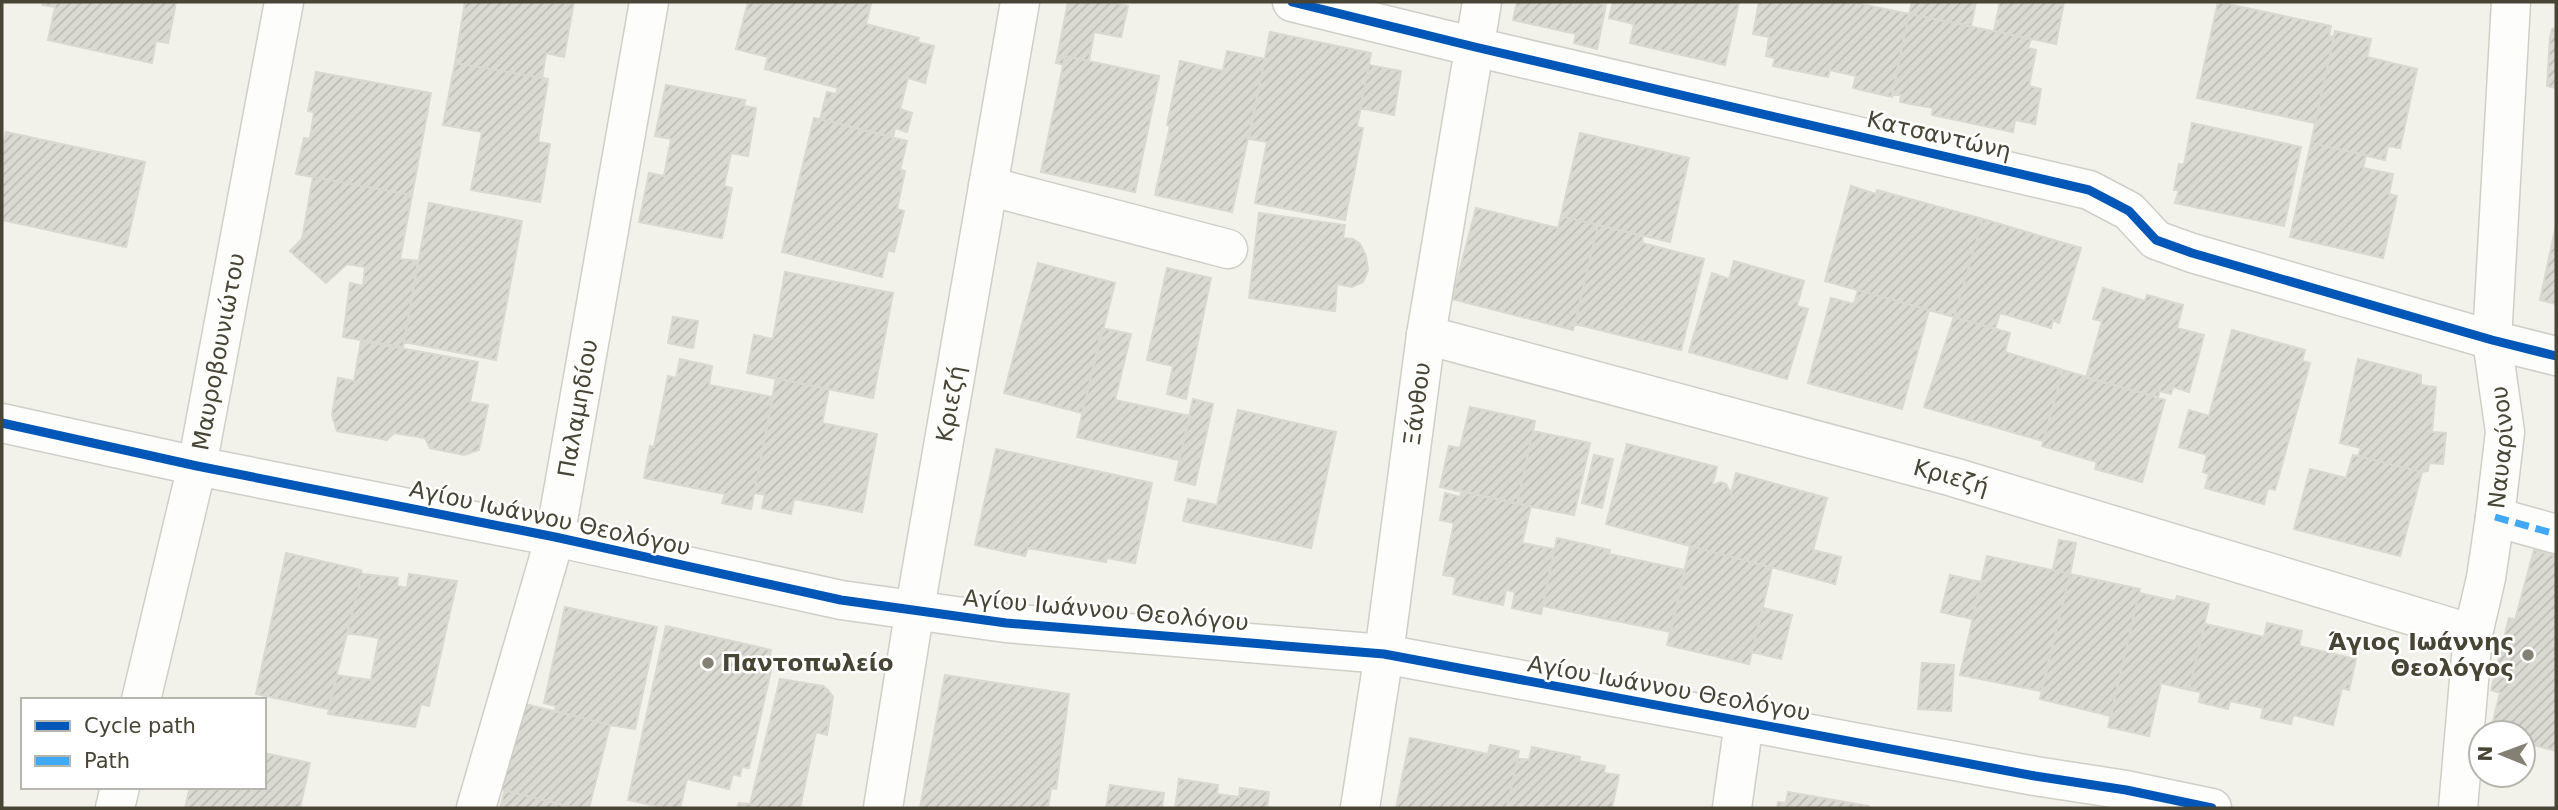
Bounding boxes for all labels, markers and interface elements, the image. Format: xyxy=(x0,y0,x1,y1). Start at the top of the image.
street label: Κατσαντώνη xyxy=(1864,106,2014,164)
street label: Μαυροβουνιώτου xyxy=(187,251,250,452)
street label: Παλαμηδίου xyxy=(553,337,603,479)
street label: Ξάνθου xyxy=(1399,361,1435,447)
street label: Κριεζή xyxy=(931,363,970,444)
street label: Ναυαρίνου xyxy=(2483,384,2518,510)
street label: Κριεζή xyxy=(1911,454,1992,500)
street label: Αγίου Ιωάννου Θεολόγου xyxy=(407,475,693,561)
street label: Αγίου Ιωάννου Θεολόγου xyxy=(962,585,1250,635)
place label: Άγιος Ιωάννης Θεολόγος xyxy=(2328,629,2514,681)
marker: Άγιος Ιωάννης Θεολόγος xyxy=(2520,647,2536,663)
place label: Παντοπωλείο xyxy=(722,650,894,676)
street label: Αγίου Ιωάννου Θεολόγου xyxy=(1526,650,1812,726)
marker: Παντοπωλείο xyxy=(700,655,716,671)
legend xyxy=(21,698,266,789)
text: Cycle path xyxy=(84,714,196,738)
north arrow xyxy=(2467,719,2537,789)
text: N xyxy=(2474,746,2496,762)
text: Path xyxy=(84,749,130,773)

